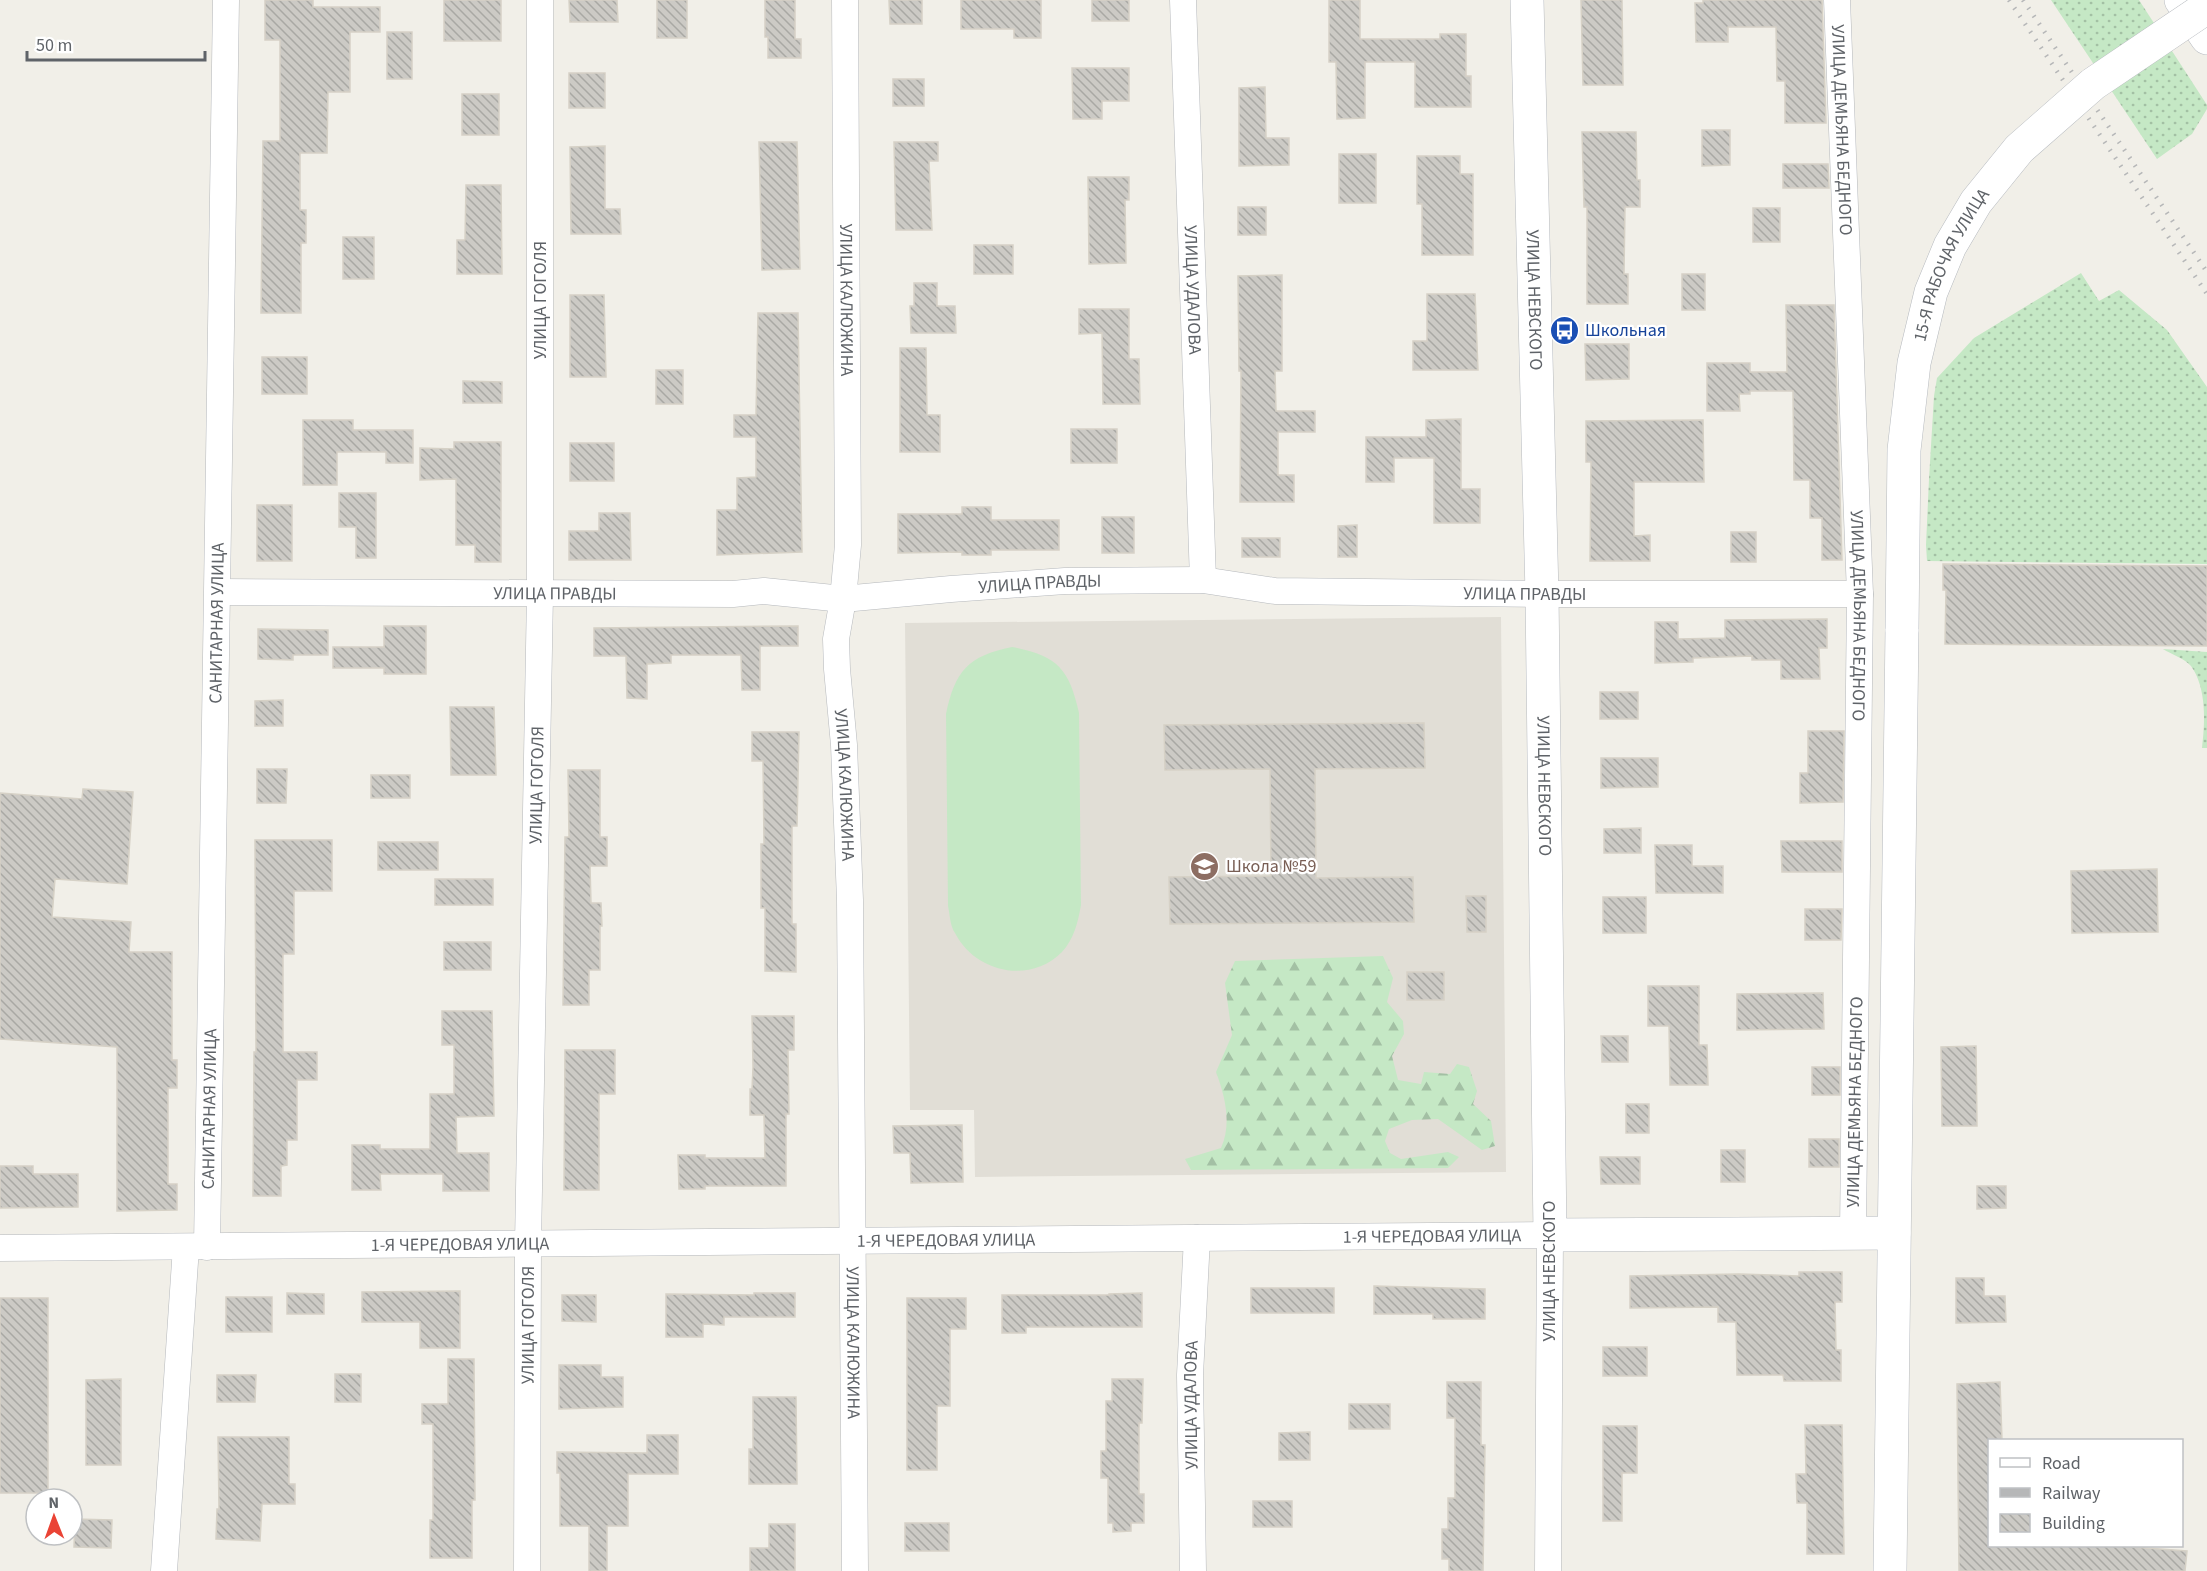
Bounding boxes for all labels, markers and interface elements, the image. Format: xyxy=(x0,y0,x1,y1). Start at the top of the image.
scale bar xyxy=(27,24,206,62)
street label: УЛИЦА ДЕМЬЯНА БЕДНОГО xyxy=(1825,24,1859,236)
text: 50 m xyxy=(36,33,72,58)
street label: 15-Я РАБОЧАЯ УЛИЦА xyxy=(1907,183,1995,344)
street label: УЛИЦА КАЛЮЖИНА xyxy=(834,224,860,377)
street label: УЛИЦА УДАЛОВА xyxy=(1178,225,1208,355)
street label: УЛИЦА НЕВСКОГО xyxy=(1520,229,1549,371)
street label: УЛИЦА ГОГОЛЯ xyxy=(528,241,553,359)
bus stop icon: Школьная xyxy=(1548,314,1580,346)
place label: Школьная xyxy=(1585,318,1666,343)
street label: УЛИЦА ДЕМЬЯНА БЕДНОГО xyxy=(1844,509,1873,721)
street label: САНИТАРНАЯ УЛИЦА xyxy=(203,542,230,704)
street label: УЛИЦА ПРАВДЫ xyxy=(977,568,1101,600)
street label: УЛИЦА ПРАВДЫ xyxy=(493,581,617,606)
street label: УЛИЦА ПРАВДЫ xyxy=(1463,581,1586,607)
street label: УЛИЦА КАЛЮЖИНА xyxy=(828,708,861,862)
street label: УЛИЦА НЕВСКОГО xyxy=(1531,715,1558,856)
street label: УЛИЦА ГОГОЛЯ xyxy=(523,726,550,844)
school or university icon: Школа №59 xyxy=(1189,850,1221,882)
place label: Школа №59 xyxy=(1226,854,1316,879)
street label: УЛИЦА ДЕМЬЯНА БЕДНОГО xyxy=(1841,996,1869,1208)
street label: САНИТАРНАЯ УЛИЦА xyxy=(195,1028,223,1190)
street label: УЛИЦА НЕВСКОГО xyxy=(1537,1201,1562,1341)
street label: 1-Я ЧЕРЕДОВАЯ УЛИЦА xyxy=(1343,1223,1522,1249)
street label: 1-Я ЧЕРЕДОВАЯ УЛИЦА xyxy=(857,1227,1036,1253)
street label: 1-Я ЧЕРЕДОВАЯ УЛИЦА xyxy=(371,1231,550,1257)
street label: УЛИЦА ГОГОЛЯ xyxy=(515,1266,540,1384)
street label: УЛИЦА КАЛЮЖИНА xyxy=(840,1266,866,1419)
street label: УЛИЦА УДАЛОВА xyxy=(1177,1339,1204,1470)
legend xyxy=(1988,1439,2183,1547)
text: Road xyxy=(2042,1451,2081,1476)
text: Railway xyxy=(2042,1481,2101,1506)
north arrow xyxy=(24,1487,84,1547)
text: N xyxy=(48,1492,59,1514)
text: Building xyxy=(2042,1511,2105,1536)

